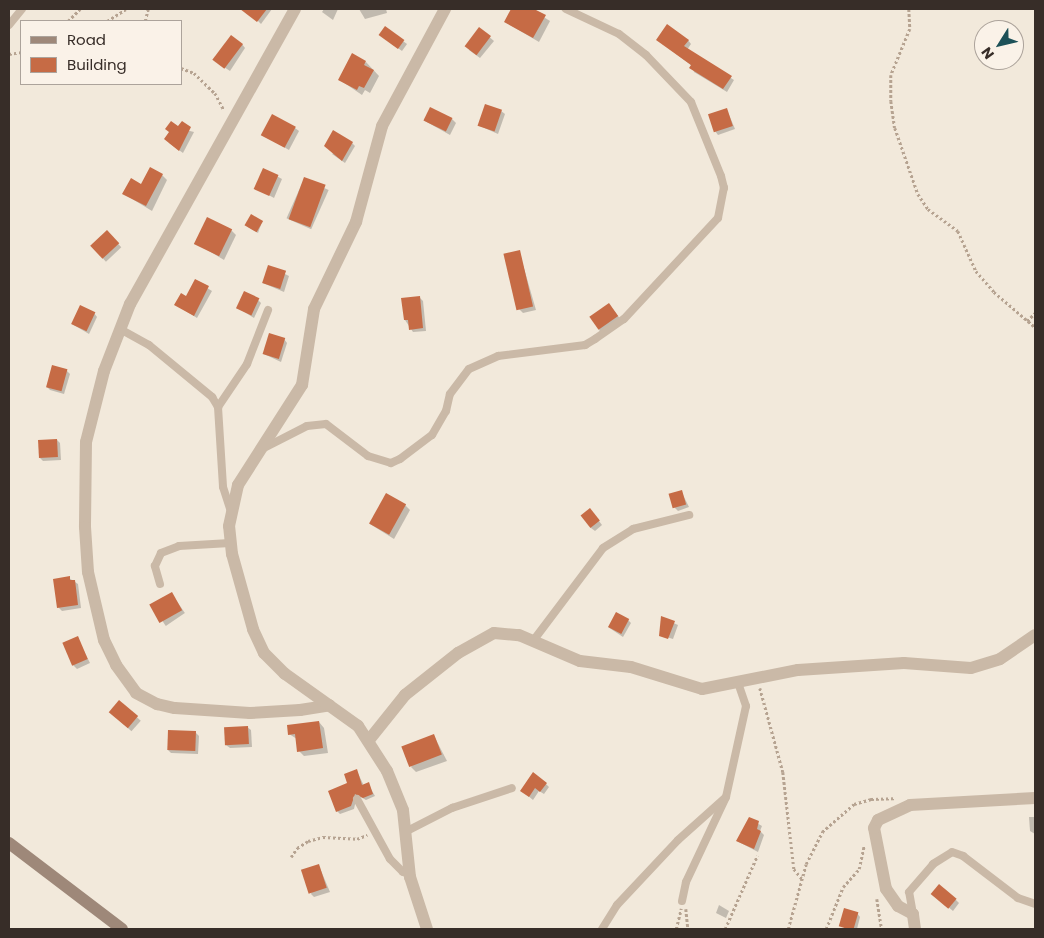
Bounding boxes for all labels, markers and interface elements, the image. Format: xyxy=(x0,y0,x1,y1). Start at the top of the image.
legend xyxy=(20,20,182,85)
north arrow xyxy=(974,20,1024,70)
text: Road xyxy=(67,29,106,50)
text: N xyxy=(976,43,999,63)
text: Building xyxy=(67,54,127,75)

